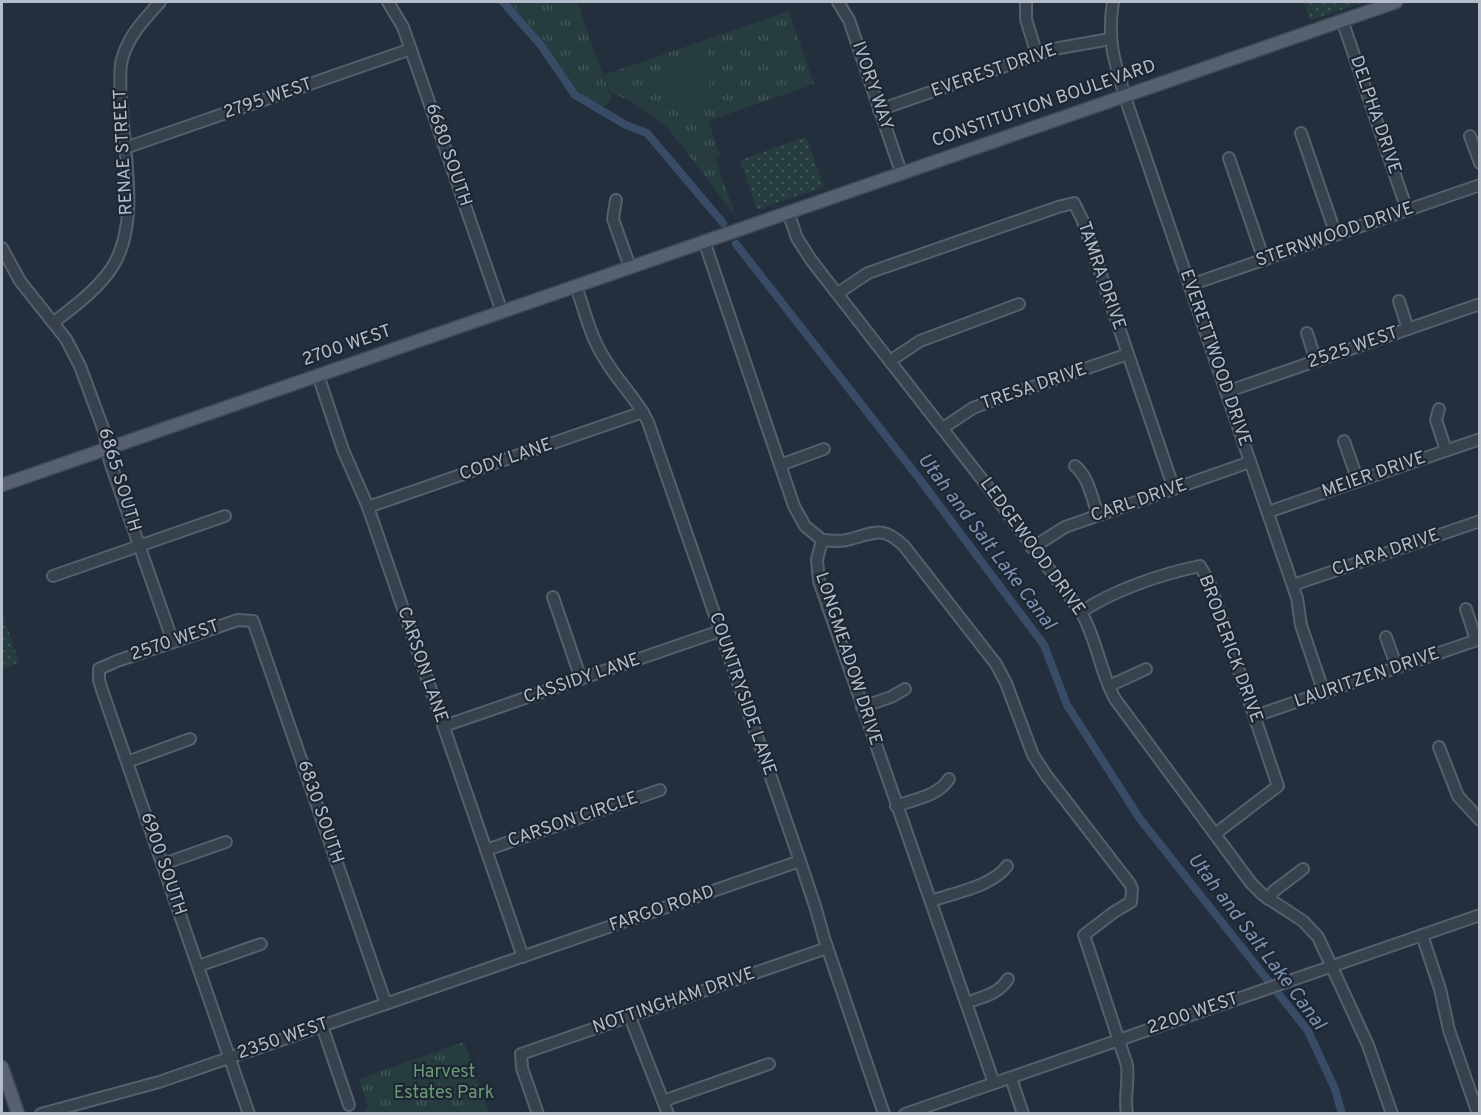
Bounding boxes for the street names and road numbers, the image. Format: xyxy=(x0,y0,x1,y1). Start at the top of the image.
street label: IVORY WAY xyxy=(846,39,898,133)
street label: EVEREST DRIVE xyxy=(928,39,1060,103)
street label: DELPHA DRIVE xyxy=(1344,53,1406,177)
street label: CONSTITUTION BOULEVARD xyxy=(929,55,1159,153)
street label: 2795 WEST xyxy=(221,73,315,125)
street label: RENAE STREET xyxy=(109,88,139,216)
street label: 6680 SOUTH xyxy=(420,100,476,210)
street label: STERNWOOD DRIVE xyxy=(1253,197,1417,273)
street label: TAMRA DRIVE xyxy=(1072,219,1130,333)
street label: EVERETTWOOD DRIVE xyxy=(1174,267,1256,449)
street label: 2700 WEST xyxy=(299,320,395,372)
street label: 2525 WEST xyxy=(1305,322,1401,374)
street label: TRESA DRIVE xyxy=(978,358,1090,416)
street label: 6865 SOUTH xyxy=(92,425,146,535)
street label: CODY LANE xyxy=(457,433,555,487)
street label: MEIER DRIVE xyxy=(1319,446,1429,504)
street label: LEDGEWOOD DRIVE xyxy=(974,473,1090,621)
street label: CARL DRIVE xyxy=(1088,474,1190,528)
street label: CLARA DRIVE xyxy=(1329,524,1443,582)
street label: LONGMEADOW DRIVE xyxy=(809,570,887,748)
street label: BRODERICK DRIVE xyxy=(1193,572,1267,726)
street label: CARSON LANE xyxy=(391,604,453,726)
street label: COUNTRYSIDE LANE xyxy=(703,609,781,779)
street label: 2570 WEST xyxy=(127,615,223,667)
street label: LAURITZEN DRIVE xyxy=(1291,642,1443,714)
street label: CASSIDY LANE xyxy=(521,648,643,710)
street label: 6830 SOUTH xyxy=(292,757,348,867)
street label: CARSON CIRCLE xyxy=(505,787,641,853)
street label: 6900 SOUTH xyxy=(135,810,191,918)
street label: FARGO ROAD xyxy=(606,880,718,938)
street label: NOTTINGHAM DRIVE xyxy=(590,962,758,1040)
street label: 2200 WEST xyxy=(1144,988,1242,1040)
street label: 2350 WEST xyxy=(234,1013,332,1065)

